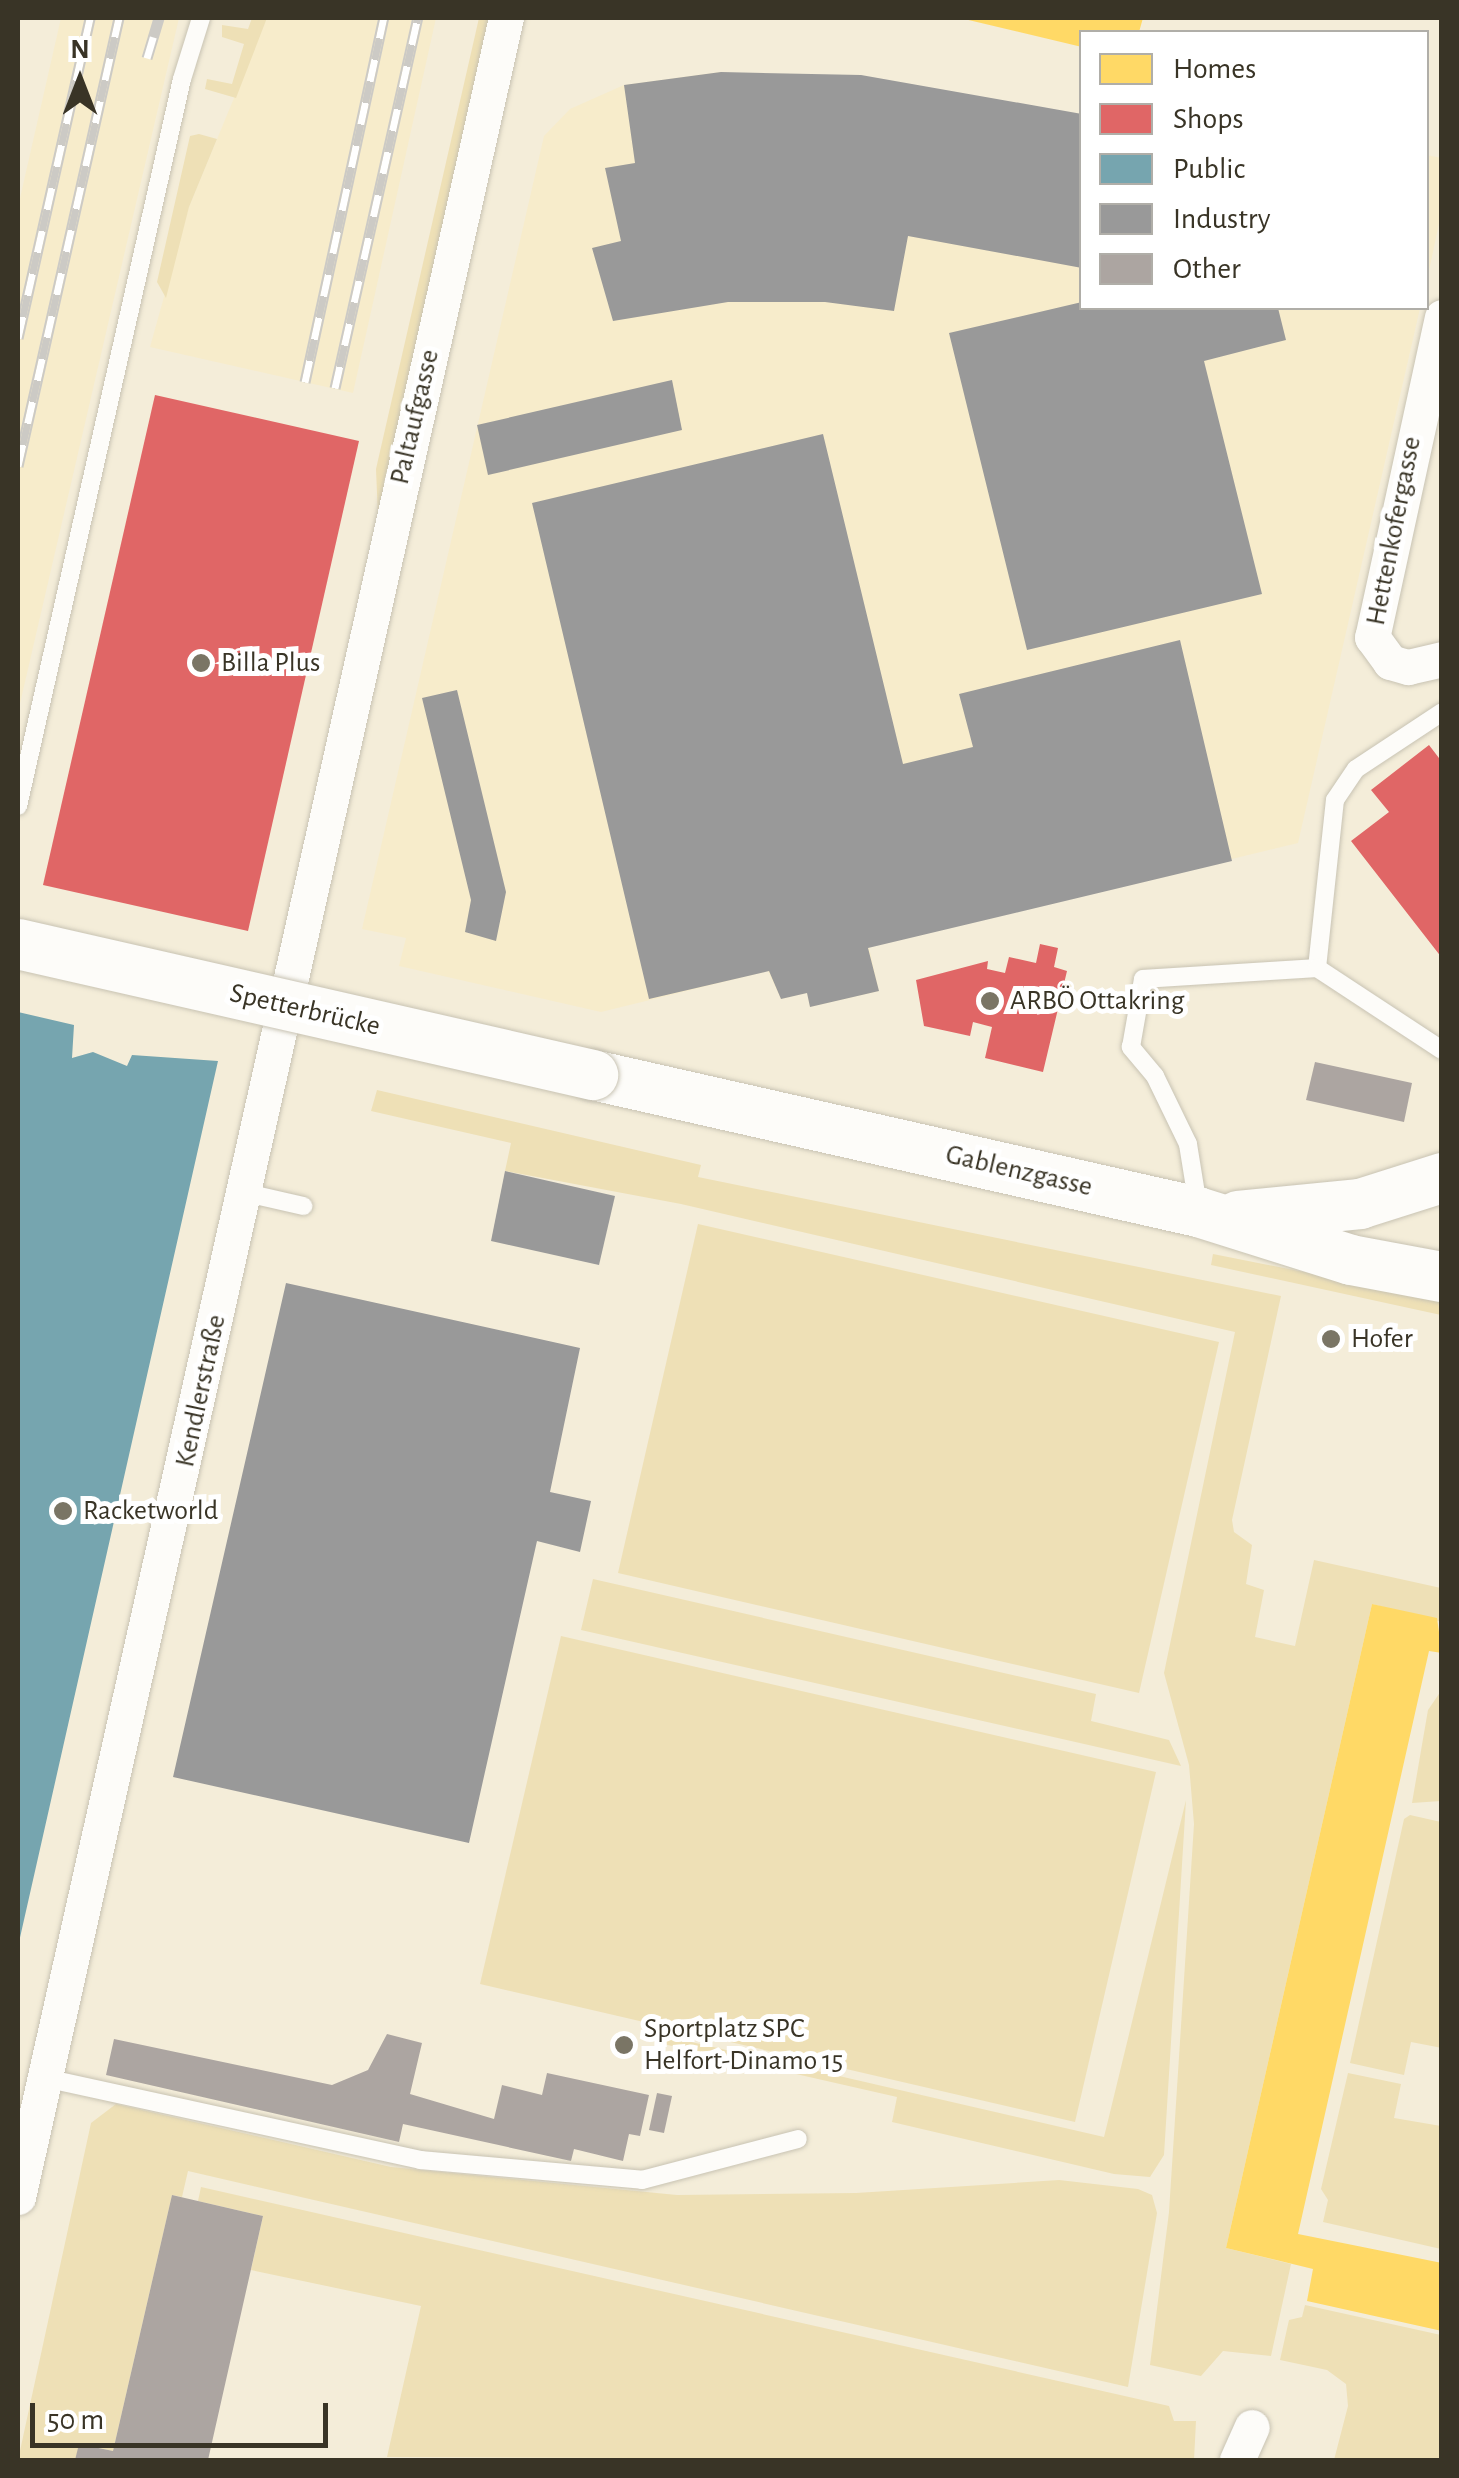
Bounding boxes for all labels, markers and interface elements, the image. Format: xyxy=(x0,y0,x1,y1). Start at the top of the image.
north arrow xyxy=(30,30,130,130)
legend xyxy=(1079,30,1429,310)
text: N xyxy=(70,36,90,64)
text: Homes xyxy=(1173,54,1256,84)
text: Shops xyxy=(1173,104,1244,134)
text: Public xyxy=(1173,154,1245,184)
text: Industry xyxy=(1173,204,1271,234)
text: Other xyxy=(1173,254,1241,284)
street label: Paltaufgasse xyxy=(383,346,447,488)
street label: Hettenkofergasse xyxy=(1359,434,1429,628)
place label: Billa Plus xyxy=(221,646,320,680)
marker: Billa Plus xyxy=(190,652,212,674)
street label: Spetterbrücke xyxy=(227,976,383,1044)
place label: ARBÖ Ottakring xyxy=(1010,984,1184,1018)
marker: ARBÖ Ottakring xyxy=(979,990,1001,1012)
street label: Gablenzgasse xyxy=(942,1138,1096,1204)
street label: Kendlerstraße xyxy=(168,1312,234,1470)
place label: Hofer xyxy=(1351,1322,1413,1356)
marker: Hofer xyxy=(1320,1328,1342,1350)
place label: Racketworld xyxy=(83,1494,218,1528)
marker: Racketworld xyxy=(52,1500,74,1522)
place label: Sportplatz SPC Helfort-Dinamo 15 xyxy=(644,2012,843,2078)
marker: Sportplatz SPC Helfort-Dinamo 15 xyxy=(613,2034,635,2056)
scale bar xyxy=(35,2383,332,2445)
text: 50 m xyxy=(47,2405,104,2435)

